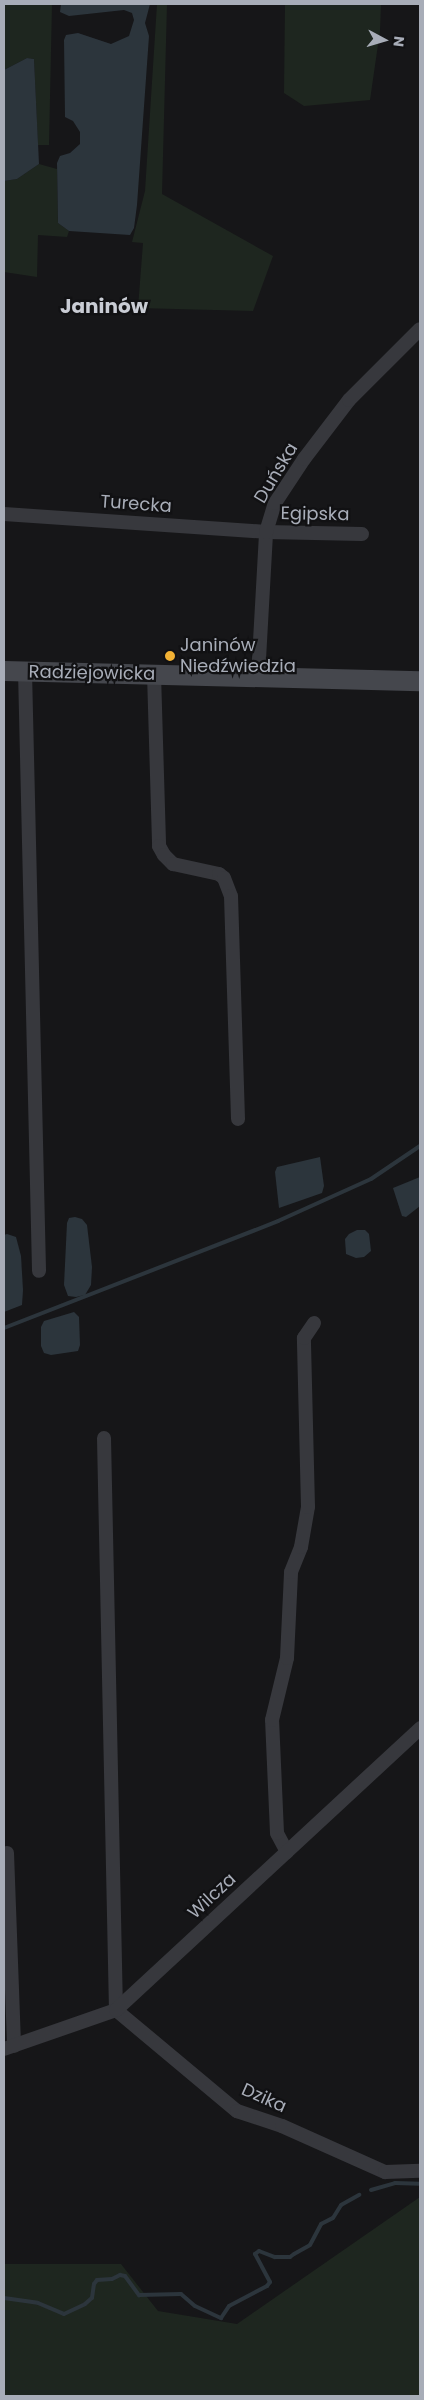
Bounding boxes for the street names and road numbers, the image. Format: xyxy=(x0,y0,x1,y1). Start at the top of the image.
street label: Duńska xyxy=(250,439,302,507)
street label: Turecka xyxy=(100,491,172,517)
street label: Egipska xyxy=(280,503,350,525)
street label: Radziejowicka xyxy=(29,661,155,685)
street label: Wilcza xyxy=(184,1868,240,1924)
street label: Dzika xyxy=(238,2079,290,2117)

